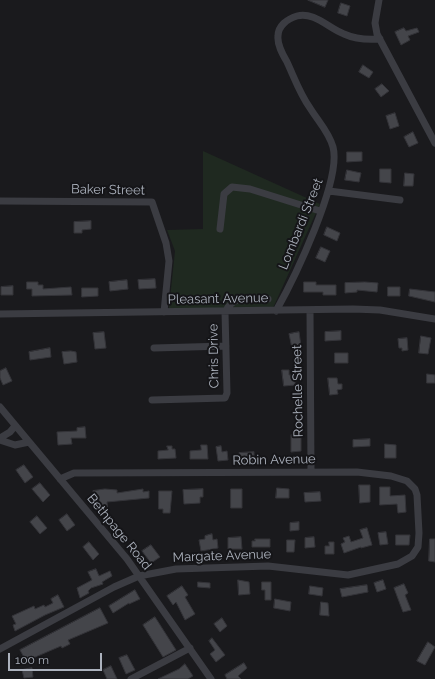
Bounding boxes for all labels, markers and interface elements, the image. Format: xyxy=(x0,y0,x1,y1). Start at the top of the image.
street label: Lombardi Street xyxy=(276,176,326,272)
street label: Baker Street xyxy=(71,182,145,198)
street label: Pleasant Avenue xyxy=(168,290,268,308)
street label: Chris Drive xyxy=(206,324,222,388)
street label: Rochelle Street xyxy=(289,345,307,437)
street label: Robin Avenue xyxy=(232,451,316,469)
street label: Bethpage Road xyxy=(84,491,154,573)
street label: Margate Avenue xyxy=(172,546,272,566)
scale bar xyxy=(10,645,104,671)
text: 100 m xyxy=(15,653,49,667)

